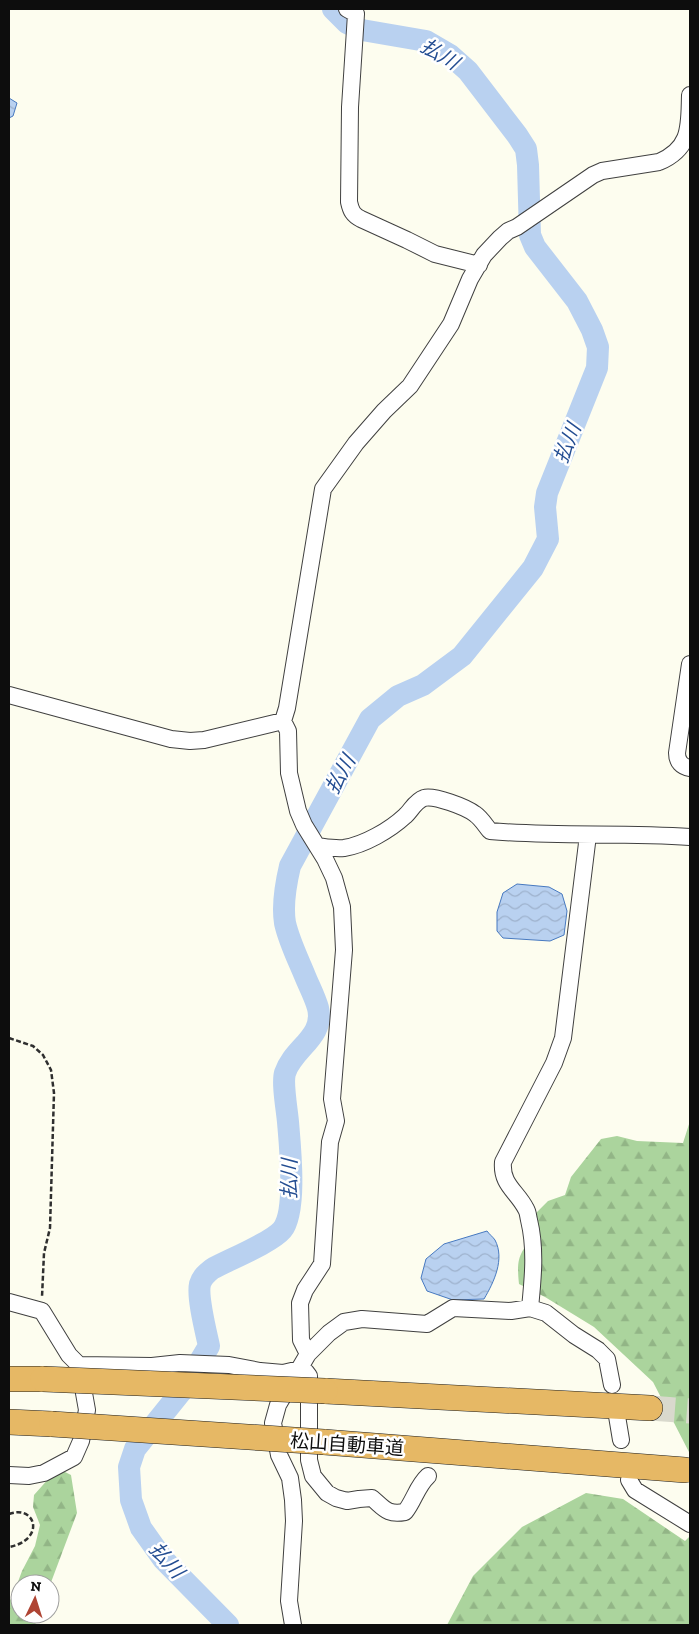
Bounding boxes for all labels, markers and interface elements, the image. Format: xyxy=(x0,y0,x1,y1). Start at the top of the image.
water label: 払川 xyxy=(417,33,465,76)
water label: 払川 xyxy=(548,418,586,466)
water label: 払川 xyxy=(320,749,361,797)
water label: 払川 xyxy=(277,1157,301,1199)
street label: 松山自動車道 xyxy=(289,1429,405,1460)
water label: 払川 xyxy=(145,1537,190,1584)
north arrow xyxy=(10,1574,60,1624)
text: N xyxy=(30,1578,42,1595)

